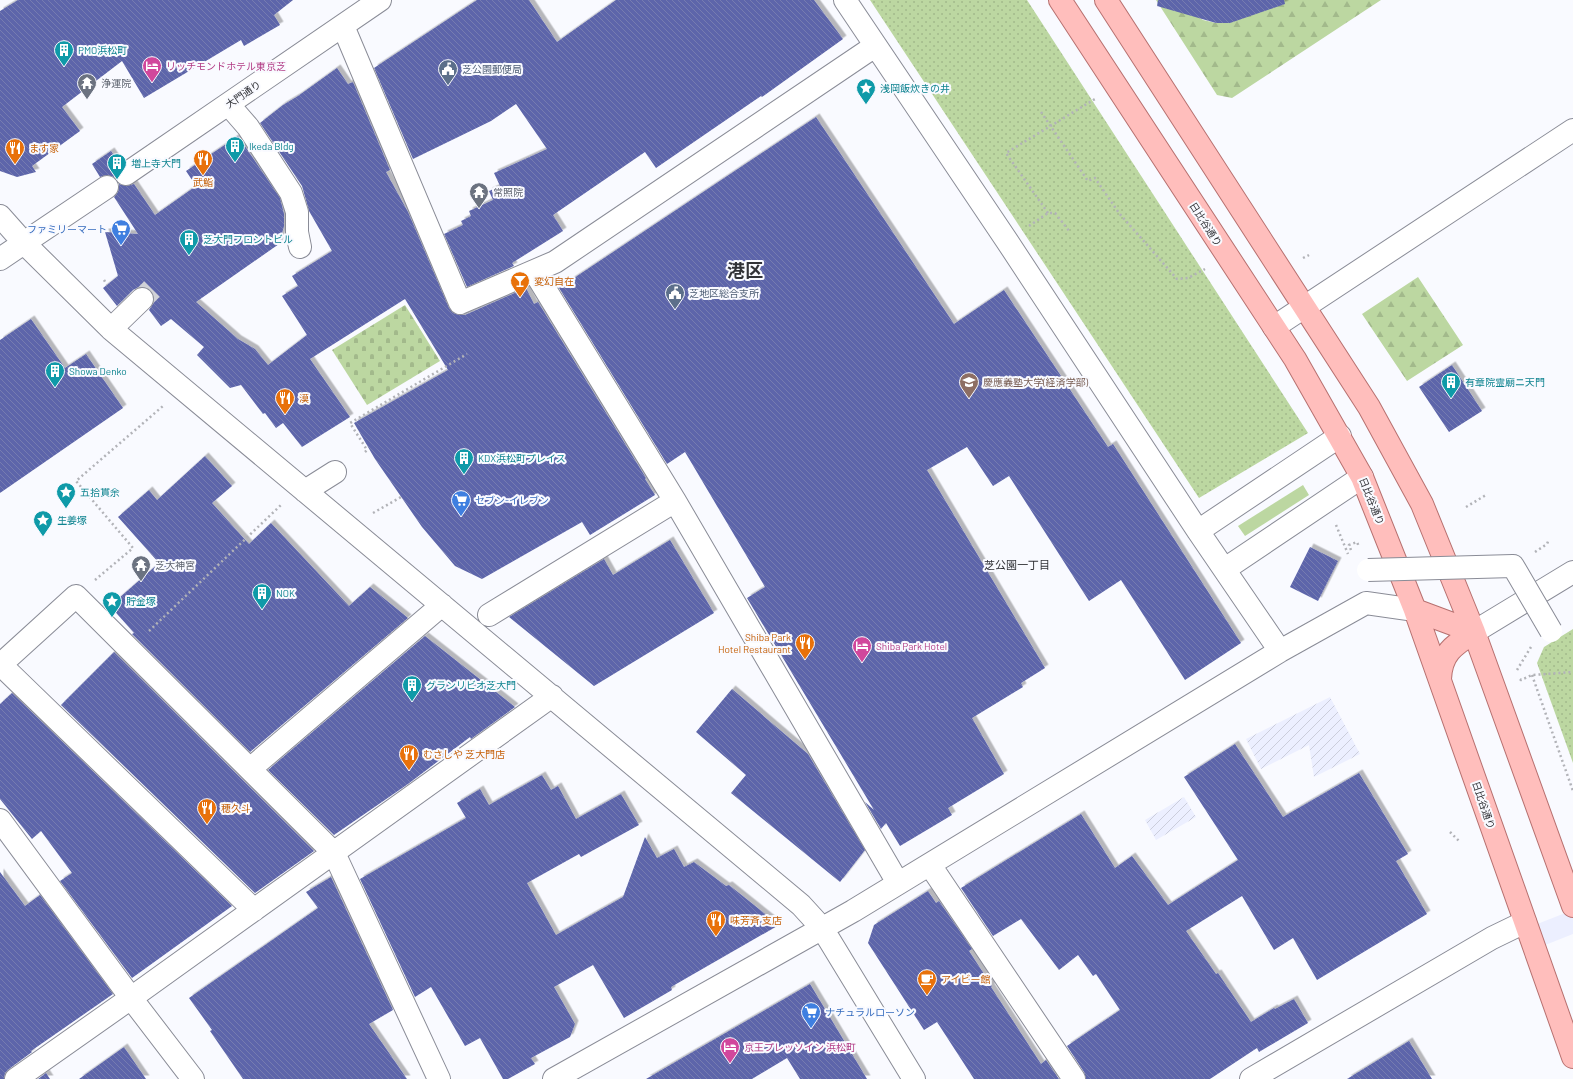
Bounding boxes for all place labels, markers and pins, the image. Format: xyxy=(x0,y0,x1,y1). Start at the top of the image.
building icon: PMO浜松町 xyxy=(53,39,75,67)
place label: PMO浜松町 xyxy=(78,44,127,56)
hotel icon: リッチモンドホテル東京芝 xyxy=(141,55,163,83)
public building icon: 芝公園郵便局 xyxy=(437,58,459,86)
place label: リッチモンドホテル東京芝 xyxy=(166,60,286,72)
place label: 芝公園郵便局 xyxy=(462,63,522,75)
temple icon: 浄運院 xyxy=(76,72,98,100)
place label: 浄運院 xyxy=(101,77,131,89)
place icon: 浅岡飯炊きの井 xyxy=(855,77,877,105)
place label: 浅岡飯炊きの井 xyxy=(880,82,950,94)
building icon: Ikeda Bldg xyxy=(224,135,246,163)
restaurant icon: ます家 xyxy=(4,137,26,165)
place label: Ikeda Bldg xyxy=(249,140,294,152)
place label: ます家 xyxy=(29,142,59,154)
restaurant icon: 武鮨 xyxy=(192,148,214,176)
building icon: 増上寺大門 xyxy=(106,152,128,180)
place label: 増上寺大門 xyxy=(131,157,181,169)
place label: 武鮨 xyxy=(193,176,213,188)
temple icon: 常照院 xyxy=(468,181,490,209)
place label: 常照院 xyxy=(493,186,523,198)
supermarket icon: ファミリーマート xyxy=(110,218,132,246)
place label: ファミリーマート xyxy=(27,223,107,235)
building icon: 芝大門フロントビル xyxy=(178,228,200,256)
place label: 芝大門フロントビル xyxy=(203,233,293,245)
bar icon: 変幻自在 xyxy=(509,270,531,298)
place label: 変幻自在 xyxy=(534,275,574,287)
public building icon: 芝地区総合支所 xyxy=(664,282,686,310)
place label: 芝地区総合支所 xyxy=(689,287,759,299)
building icon: Showa Denko xyxy=(44,360,66,388)
place label: Showa Denko xyxy=(69,365,127,377)
school or university icon: 慶應義塾大学(経済学部) xyxy=(958,371,980,399)
building icon: 有章院霊廟ニ天門 xyxy=(1440,371,1462,399)
place label: 慶應義塾大学(経済学部) xyxy=(983,376,1089,388)
place label: 有章院霊廟ニ天門 xyxy=(1465,376,1545,388)
restaurant icon: 漠 xyxy=(274,387,296,415)
place label: 漠 xyxy=(299,392,309,404)
building icon: KDX浜松町プレイス xyxy=(453,447,475,475)
place label: KDX浜松町プレイス xyxy=(478,452,566,464)
place icon: 五拾貫余 xyxy=(55,481,77,509)
place label: 五拾貫余 xyxy=(80,486,120,498)
supermarket icon: セブン-イレブン xyxy=(450,489,472,517)
place label: セブン-イレブン xyxy=(475,494,549,506)
place icon: 生姜塚 xyxy=(32,509,54,537)
place label: 生姜塚 xyxy=(57,514,87,526)
temple icon: 芝大神宮 xyxy=(130,554,152,582)
place label: 芝大神宮 xyxy=(155,559,195,571)
building icon: NOK xyxy=(251,582,273,610)
place label: NOK xyxy=(276,587,295,599)
place icon: 貯金塚 xyxy=(101,590,123,618)
place label: 貯金塚 xyxy=(126,595,156,607)
place label: Shiba Park Hotel Restaurant xyxy=(718,631,791,655)
restaurant icon: Shiba Park Hotel Restaurant xyxy=(794,632,816,660)
hotel icon: Shiba Park Hotel xyxy=(851,635,873,663)
place label: Shiba Park Hotel xyxy=(876,640,947,652)
building icon: グランリビオ芝大門 xyxy=(401,674,423,702)
place label: グランリビオ芝大門 xyxy=(426,679,516,691)
restaurant icon: むさしや 芝大門店 xyxy=(398,743,420,771)
place label: むさしや 芝大門店 xyxy=(423,748,505,760)
restaurant icon: 穂久斗 xyxy=(196,797,218,825)
place label: 穂久斗 xyxy=(221,802,251,814)
restaurant icon: 味芳斉 支店 xyxy=(705,909,727,937)
place label: 味芳斉 支店 xyxy=(730,914,782,926)
cafe icon: アイビー館 xyxy=(916,968,938,996)
place label: アイビー館 xyxy=(941,973,991,985)
supermarket icon: ナチュラルローソン xyxy=(800,1001,822,1029)
place label: ナチュラルローソン xyxy=(825,1006,915,1018)
hotel icon: 京王プレッソイン 浜松町 xyxy=(719,1036,741,1064)
place label: 京王プレッソイン 浜松町 xyxy=(744,1041,856,1053)

